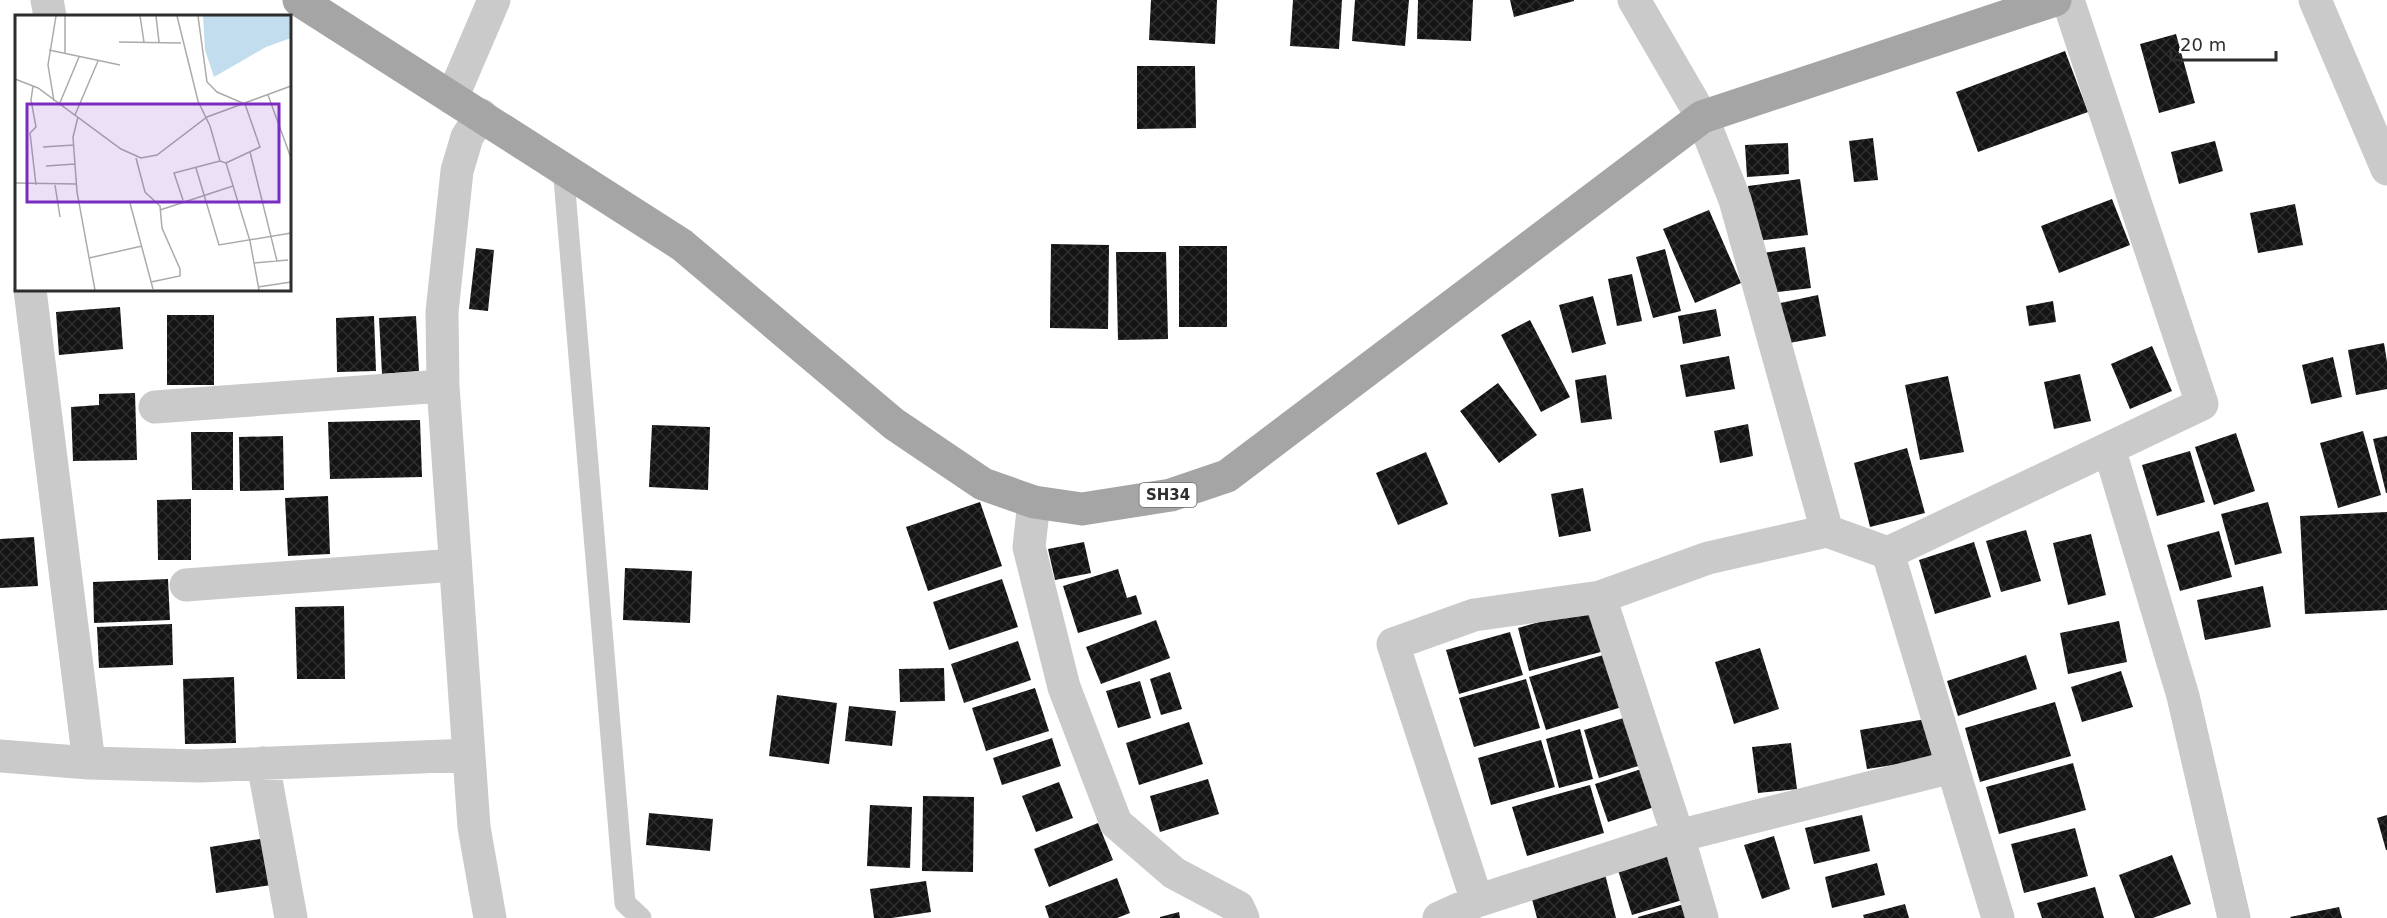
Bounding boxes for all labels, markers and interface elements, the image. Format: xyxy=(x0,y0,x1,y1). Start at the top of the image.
inset map xyxy=(15,15,291,291)
scale bar xyxy=(2171,24,2276,62)
text: 20 m xyxy=(2180,34,2226,55)
road number: SH34 xyxy=(1140,483,1196,507)

